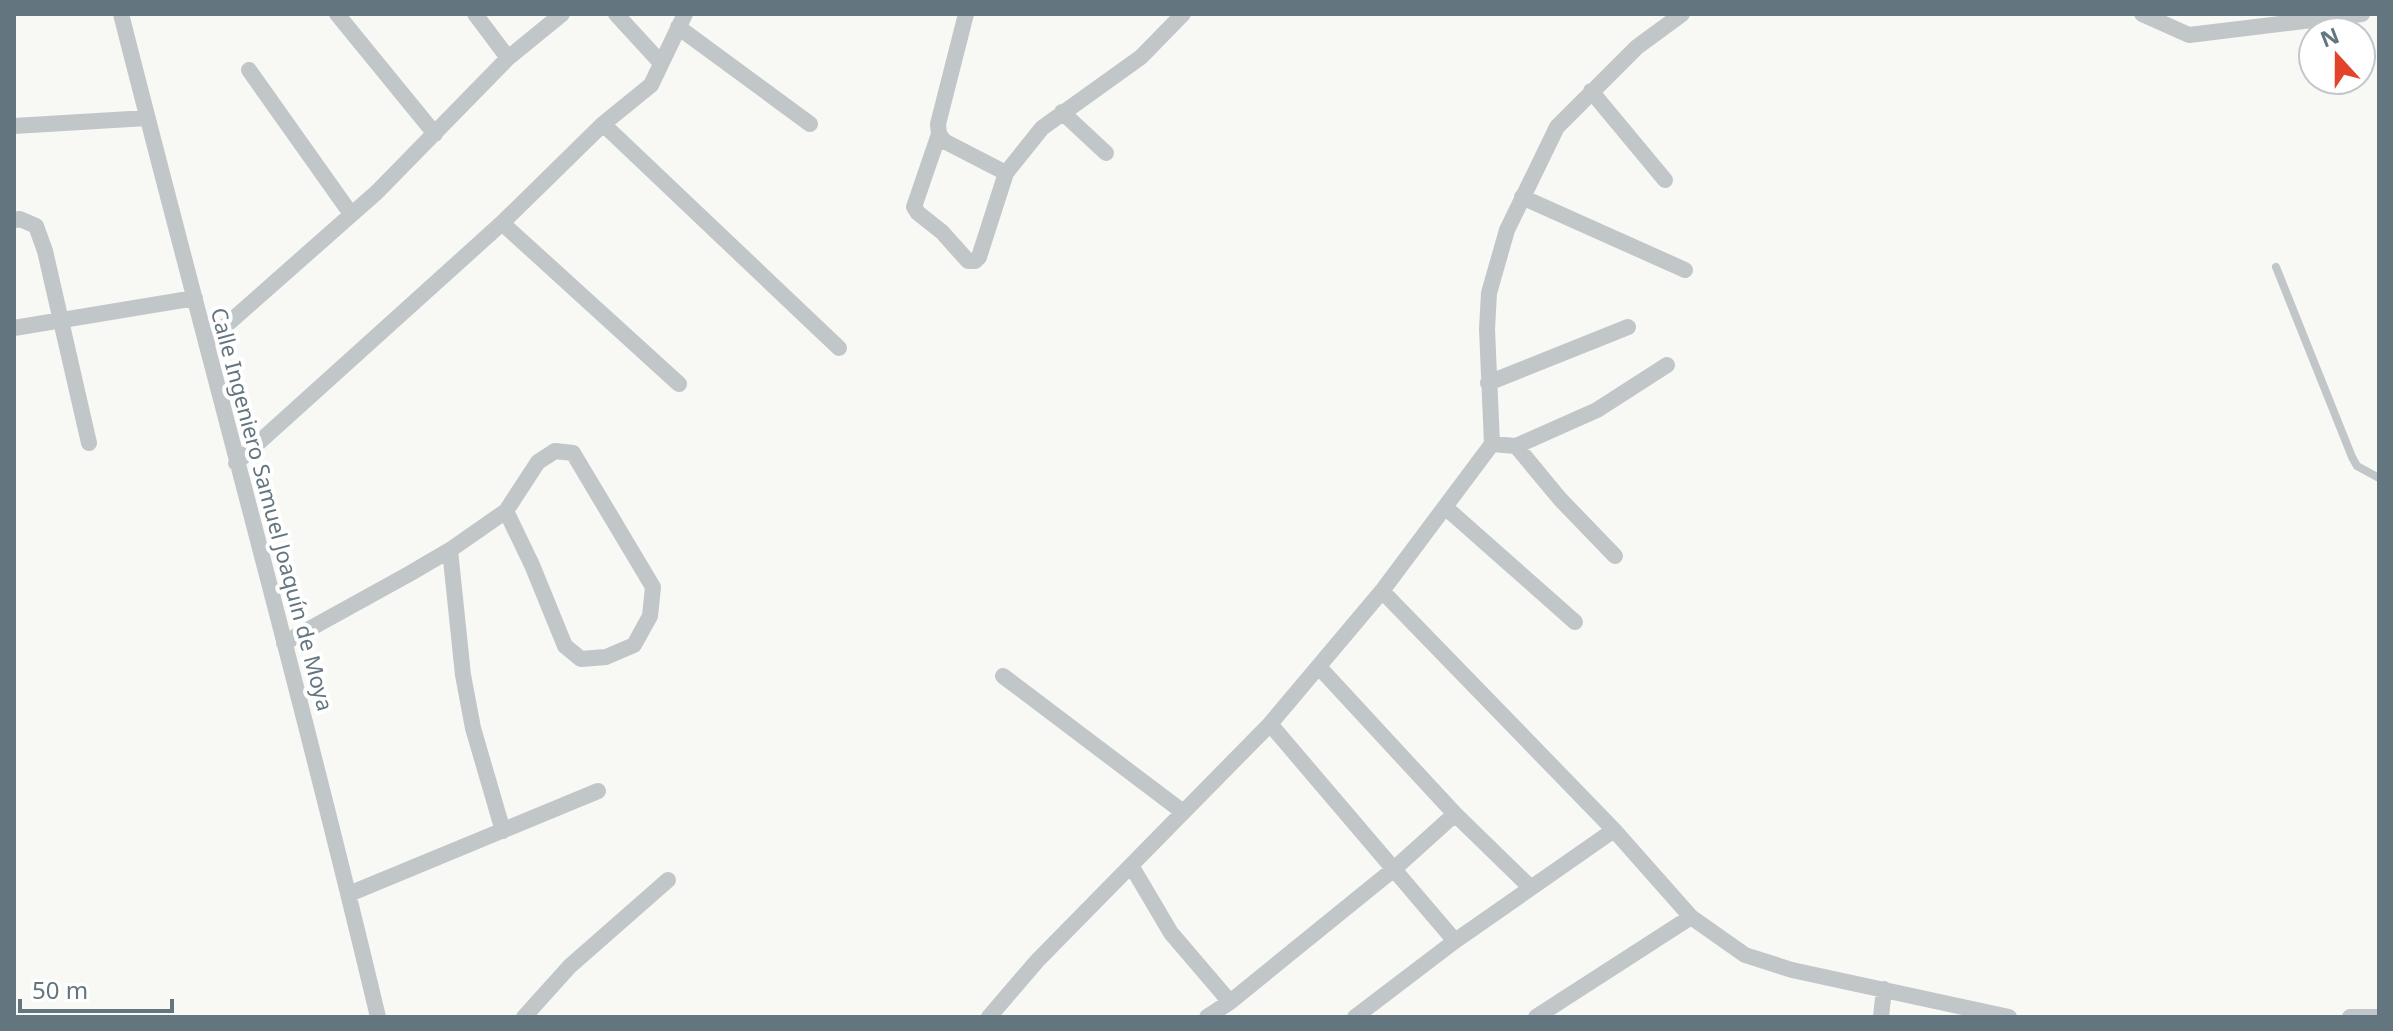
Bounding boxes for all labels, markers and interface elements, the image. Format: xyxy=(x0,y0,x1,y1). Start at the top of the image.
north arrow xyxy=(2297,16,2377,96)
text: N xyxy=(2316,19,2343,54)
street label: Calle Ingeniero Samuel Joaquín de Moya xyxy=(205,304,341,714)
scale bar xyxy=(20,963,172,1013)
text: 50 m xyxy=(32,973,88,1006)

